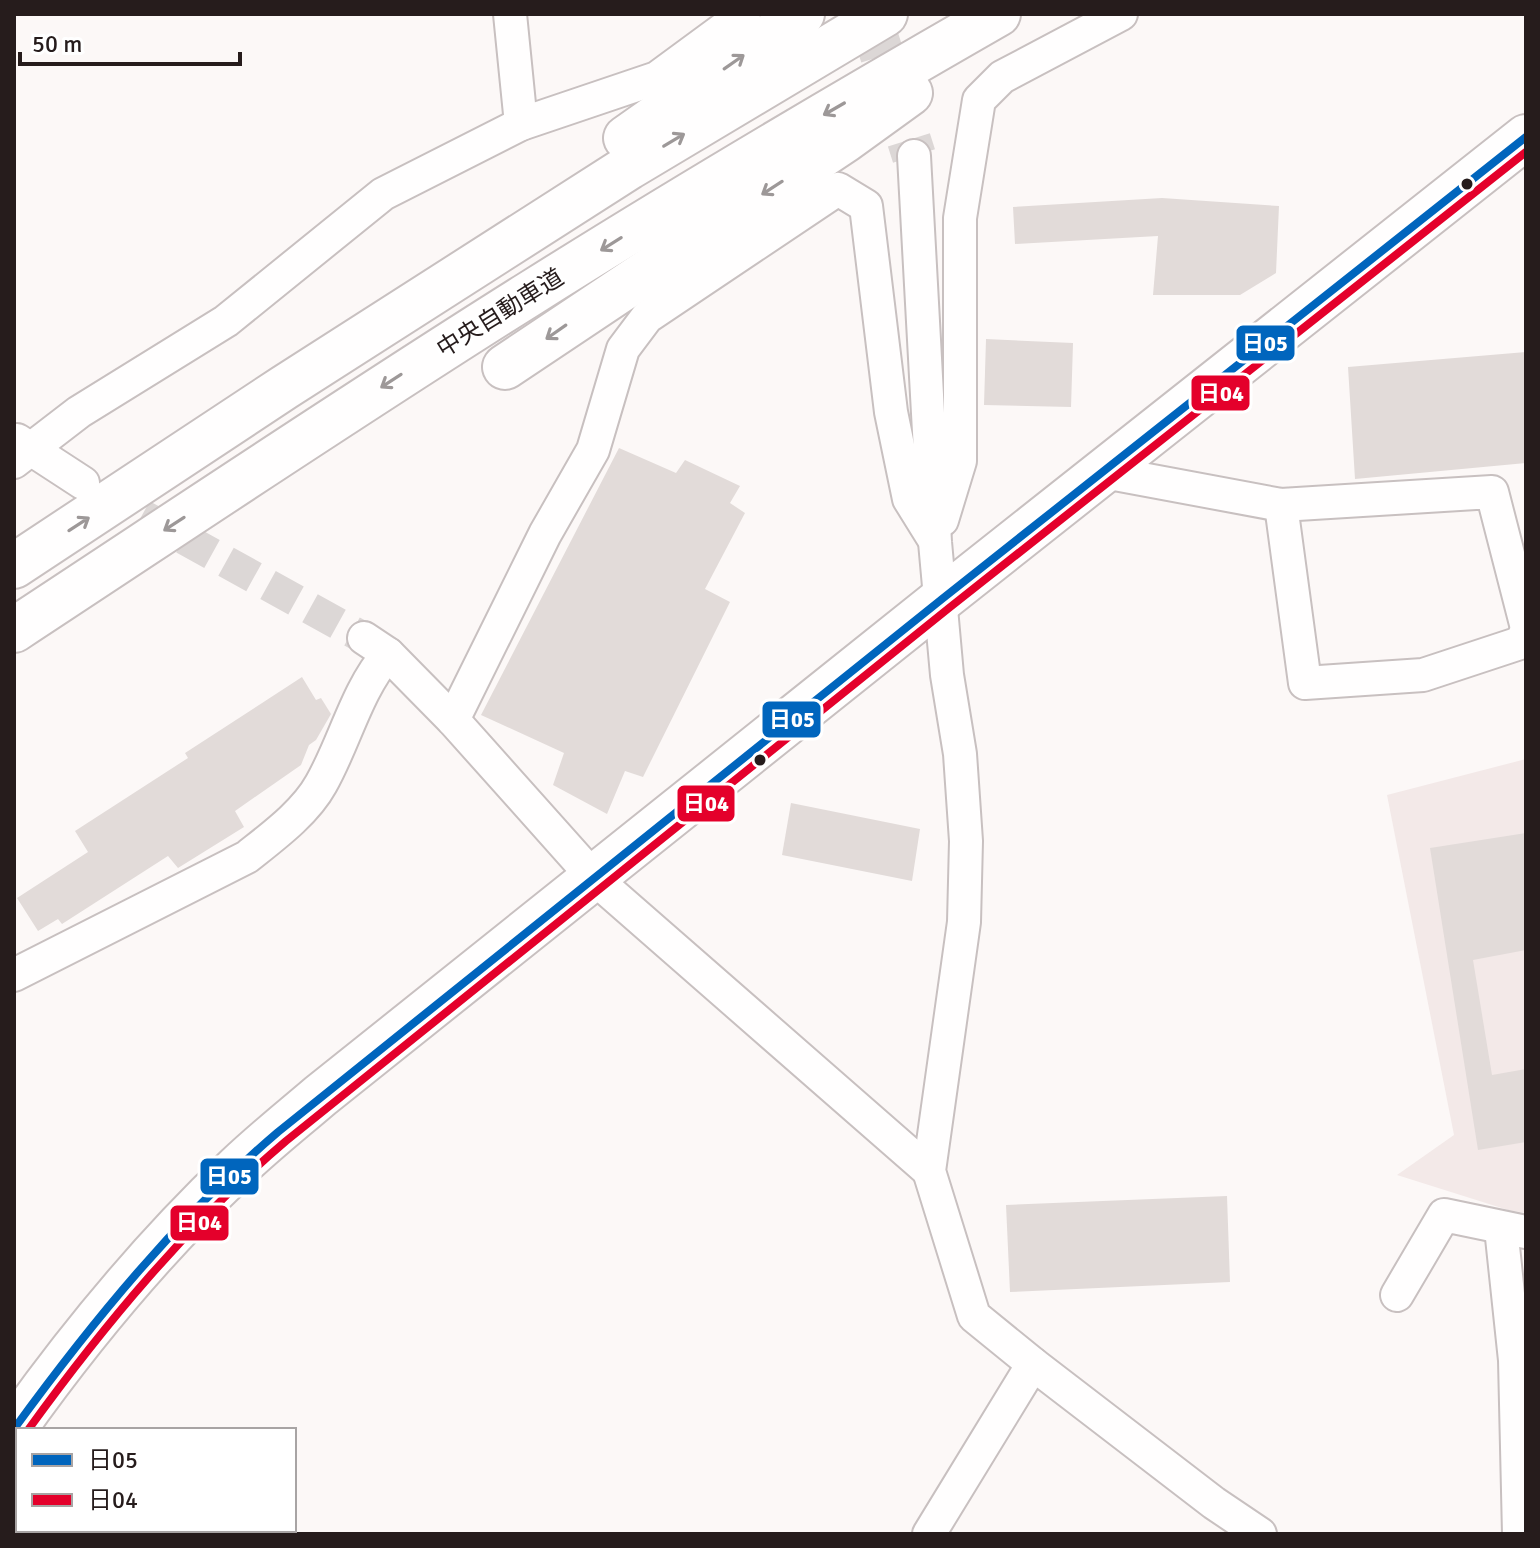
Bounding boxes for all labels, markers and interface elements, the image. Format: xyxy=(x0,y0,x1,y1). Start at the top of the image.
scale bar xyxy=(20,16,240,66)
text: 50 m xyxy=(32,29,82,59)
one-way arrow xyxy=(722,54,744,70)
one-way arrow xyxy=(823,101,846,117)
one-way arrow xyxy=(662,132,685,148)
unlabelled marker xyxy=(1459,176,1475,192)
one-way arrow xyxy=(761,181,784,197)
one-way arrow xyxy=(601,235,623,252)
street label: 中央自動車道 xyxy=(431,262,569,364)
one-way arrow xyxy=(545,324,567,340)
line badge: 日05 xyxy=(1235,324,1296,362)
text: 日05 xyxy=(1242,330,1288,357)
one-way arrow xyxy=(380,374,403,390)
line badge: 日04 xyxy=(1190,374,1251,412)
text: 日04 xyxy=(1198,380,1244,407)
one-way arrow xyxy=(67,515,90,531)
one-way arrow xyxy=(163,517,186,533)
line badge: 日05 xyxy=(761,700,822,739)
text: 日05 xyxy=(769,706,815,733)
unlabelled marker xyxy=(752,752,768,768)
line badge: 日04 xyxy=(676,784,736,823)
text: 日04 xyxy=(683,790,729,817)
line badge: 日05 xyxy=(199,1157,260,1196)
text: 日05 xyxy=(206,1163,252,1190)
line badge: 日04 xyxy=(169,1204,230,1242)
text: 日04 xyxy=(176,1209,222,1236)
legend xyxy=(16,1428,296,1532)
text: 日05 xyxy=(88,1445,138,1475)
text: 日04 xyxy=(88,1485,138,1515)

